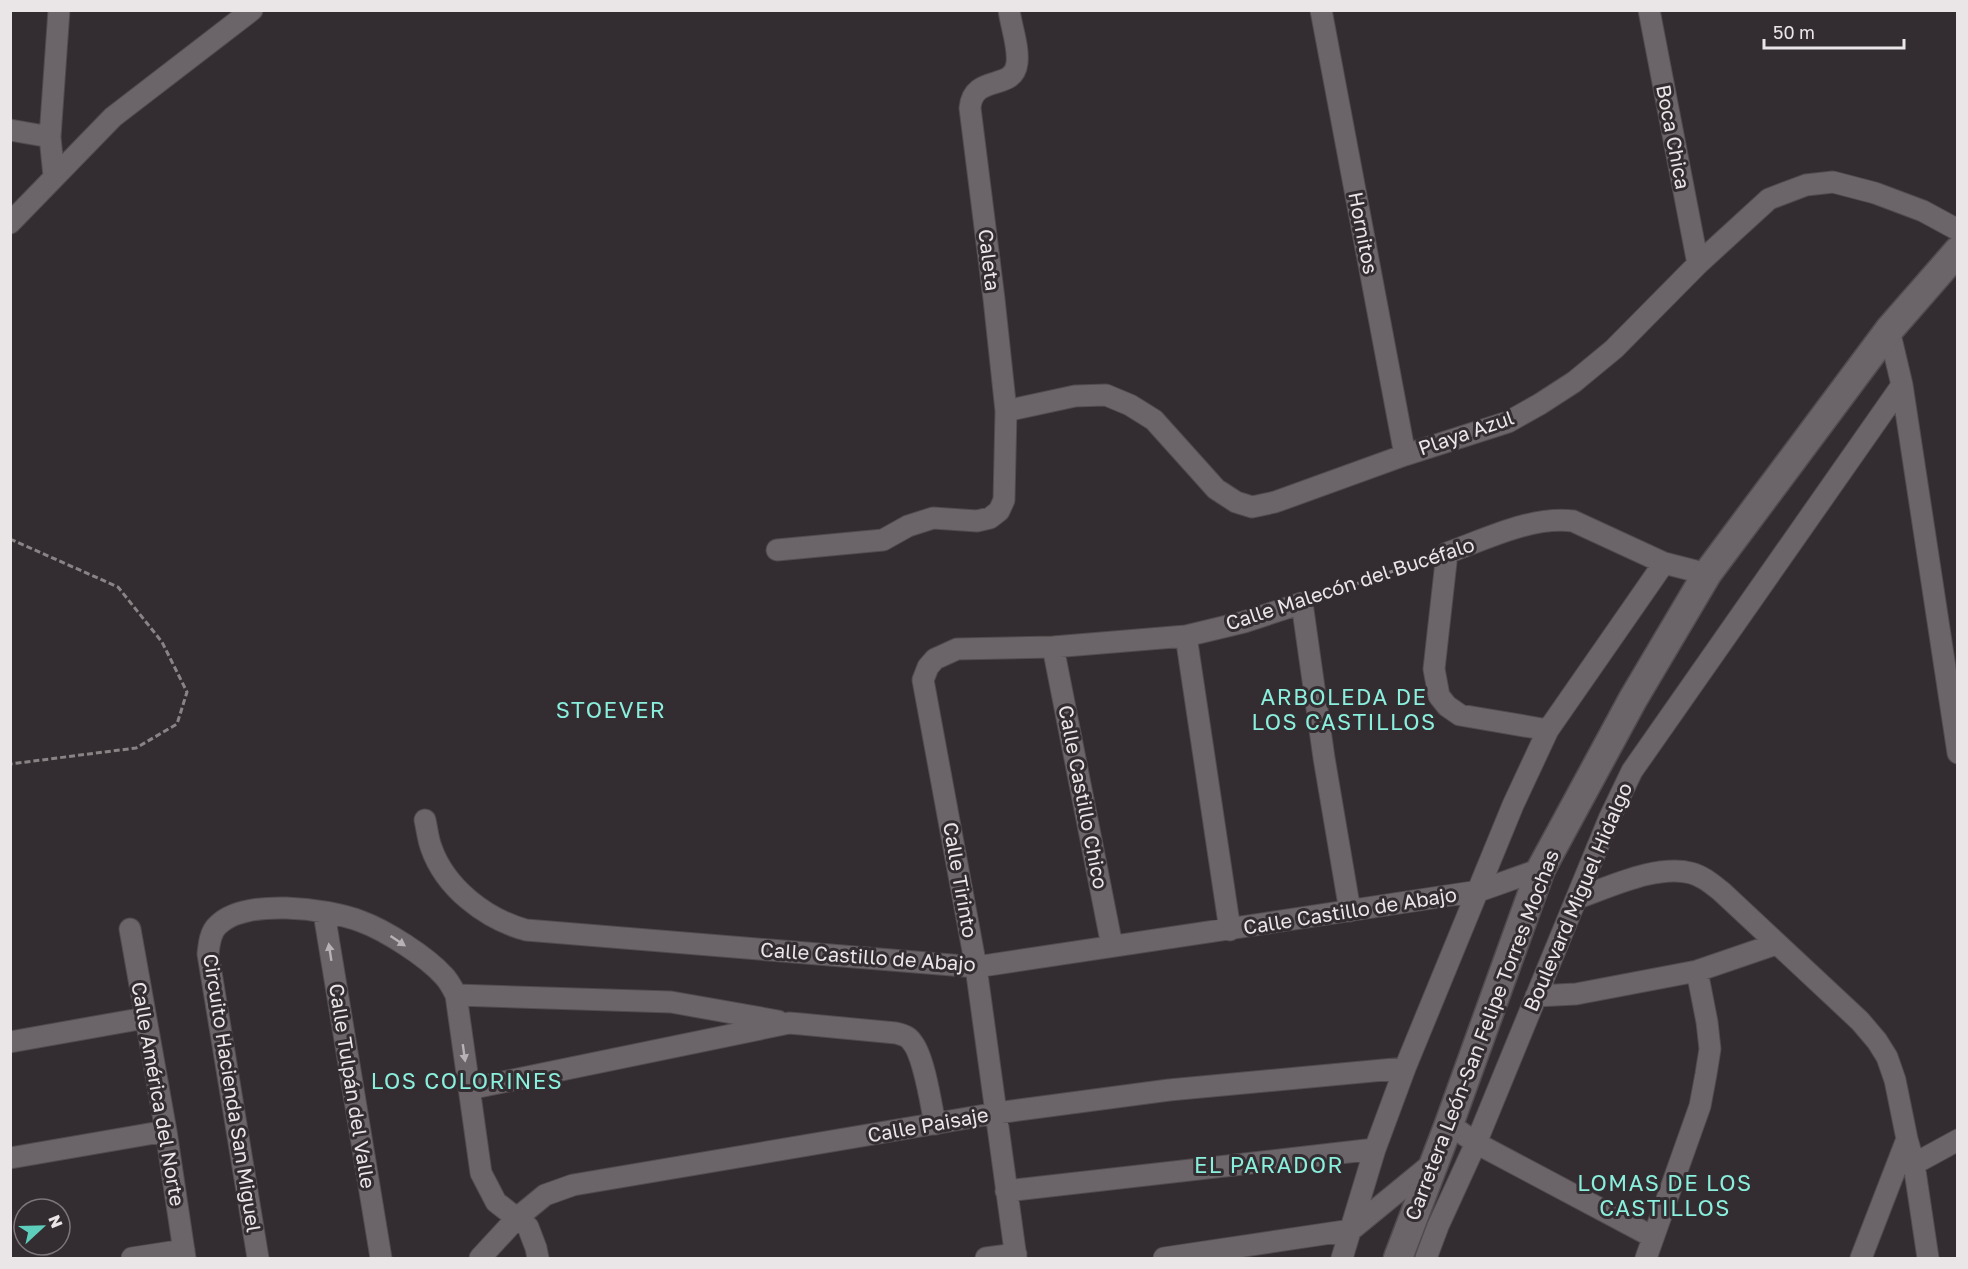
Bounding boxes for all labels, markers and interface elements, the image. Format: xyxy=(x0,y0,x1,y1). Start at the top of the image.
scale bar xyxy=(1764,12,1904,50)
text: 50 m xyxy=(1773,21,1815,43)
street label: Boca Chica xyxy=(1652,82,1696,191)
street label: Hornitos xyxy=(1344,190,1384,276)
street label: Caleta xyxy=(974,228,1006,292)
street label: Playa Azul xyxy=(1415,404,1517,460)
street label: Calle Malecón del Bucéfalo xyxy=(1222,531,1477,635)
district label: ARBOLEDA DE LOS CASTILLOS xyxy=(1251,683,1437,735)
district label: STOEVER xyxy=(556,696,666,723)
street label: Calle Castillo Chico xyxy=(1054,703,1114,891)
street label: Boulevard Miguel Hidalgo xyxy=(1518,779,1636,1015)
street label: Calle Tirinto xyxy=(939,820,983,940)
street label: Carretera León-San Felipe Torres Mochas xyxy=(1399,846,1563,1223)
street label: Calle Castillo de Abajo xyxy=(1241,881,1458,939)
one-way arrow xyxy=(389,935,406,946)
street label: Calle Castillo de Abajo xyxy=(760,937,977,976)
one-way arrow xyxy=(326,942,335,961)
street label: Circuito Hacienda San Miguel xyxy=(199,952,267,1234)
street label: Calle América del Norte xyxy=(127,980,191,1208)
street label: Calle Tulpán del Valle xyxy=(325,982,381,1190)
one-way arrow xyxy=(460,1044,469,1063)
district label: LOS COLORINES xyxy=(371,1067,563,1094)
street label: Calle Paisaje xyxy=(865,1102,990,1146)
district label: EL PARADOR xyxy=(1194,1151,1344,1178)
district label: LOMAS DE LOS CASTILLOS xyxy=(1577,1169,1753,1221)
north arrow xyxy=(12,1197,72,1257)
text: N xyxy=(44,1212,67,1231)

